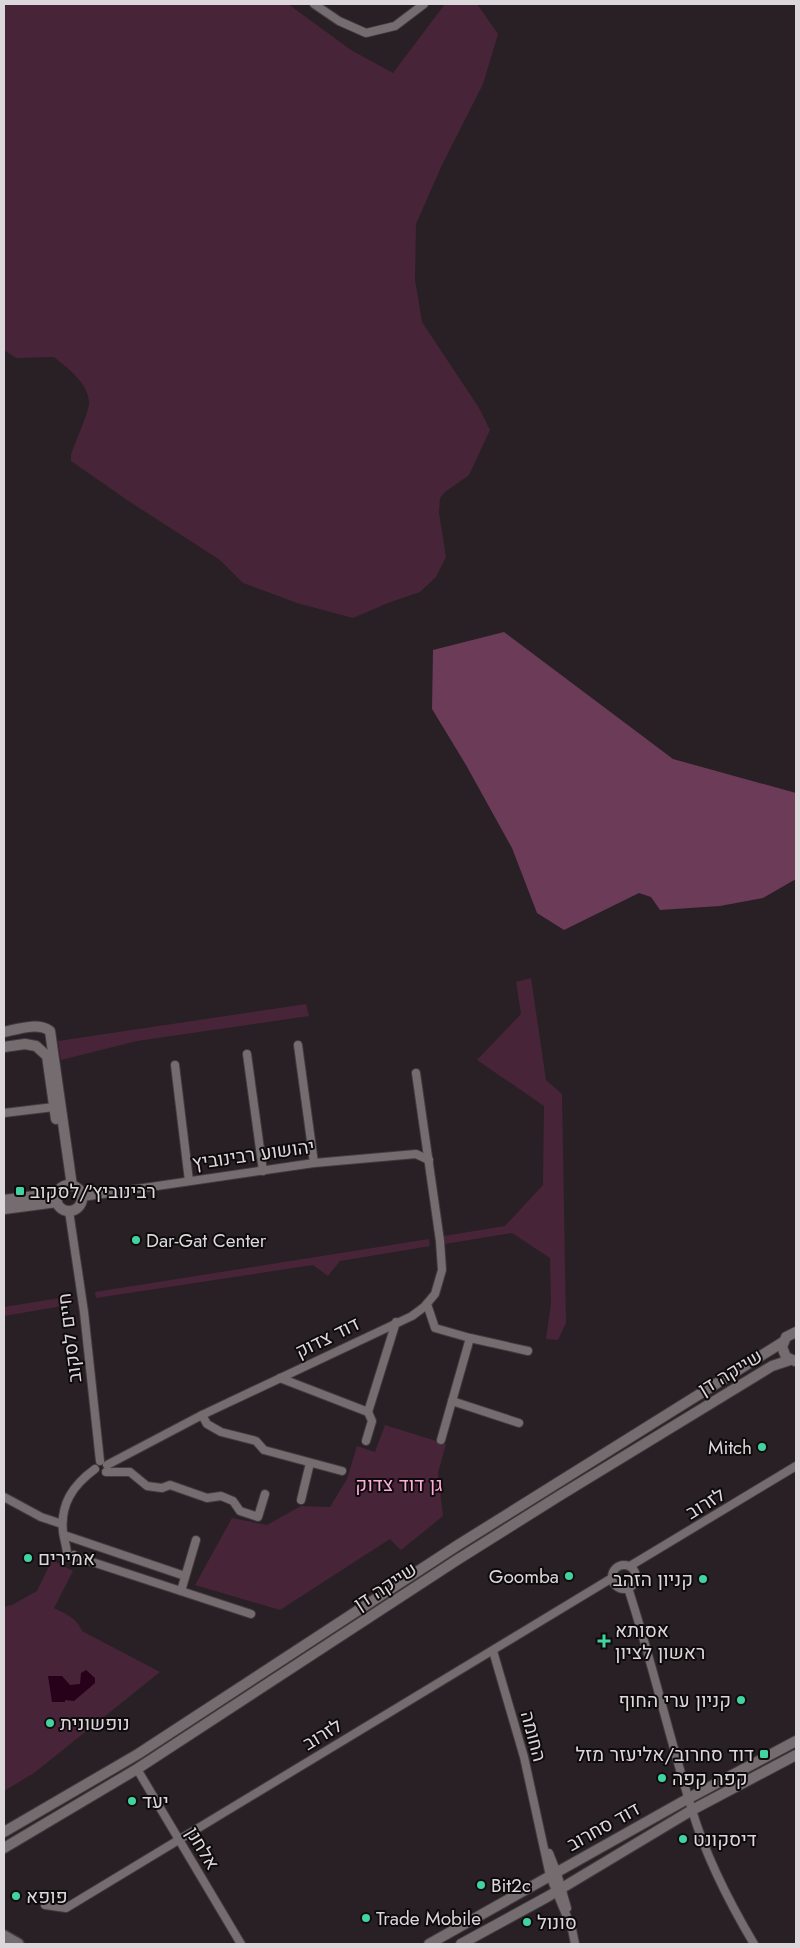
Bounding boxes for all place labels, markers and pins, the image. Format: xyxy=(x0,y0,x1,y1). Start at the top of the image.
place label: רבינוביץ׳/לסקוב xyxy=(30,1178,156,1205)
marker: רבינוביץ׳/לסקוב xyxy=(14,1185,26,1197)
place label: Dar-Gat Center xyxy=(146,1227,267,1254)
marker: Dar-Gat Center xyxy=(130,1234,142,1246)
place label: Mitch xyxy=(708,1434,752,1461)
marker: Mitch xyxy=(756,1441,768,1453)
place label: אמירים xyxy=(38,1545,95,1572)
marker: אמירים xyxy=(22,1552,34,1564)
place label: Goomba xyxy=(489,1563,559,1590)
place label: קניון הזהב xyxy=(613,1566,693,1593)
marker: Goomba xyxy=(563,1570,575,1582)
marker: קניון הזהב xyxy=(697,1573,709,1585)
place label: אסותא ראשון לציון xyxy=(615,1617,705,1666)
marker: אסותא ראשון לציון xyxy=(597,1634,611,1648)
place label: קניון ערי החוף xyxy=(618,1687,731,1714)
marker: קניון ערי החוף xyxy=(735,1694,747,1706)
place label: נופשונית xyxy=(60,1710,130,1737)
marker: נופשונית xyxy=(44,1717,56,1729)
place label: דוד סחרוב/אליעזר מזל xyxy=(576,1741,754,1768)
marker: דוד סחרוב/אליעזר מזל xyxy=(758,1748,770,1760)
place label: קפה קפה xyxy=(672,1765,747,1792)
marker: קפה קפה xyxy=(656,1772,668,1784)
place label: יעד xyxy=(142,1788,169,1815)
marker: יעד xyxy=(126,1795,138,1807)
place label: דיסקונט xyxy=(693,1826,757,1853)
marker: דיסקונט xyxy=(677,1833,689,1845)
place label: Bit2c xyxy=(491,1872,531,1899)
marker: Bit2c xyxy=(475,1879,487,1891)
place label: פופא xyxy=(26,1883,68,1910)
marker: פופא xyxy=(10,1890,22,1902)
place label: Trade Mobile xyxy=(376,1905,481,1932)
place label: סונול xyxy=(537,1909,577,1936)
marker: Trade Mobile xyxy=(360,1912,372,1924)
marker: סונול xyxy=(521,1916,533,1928)

